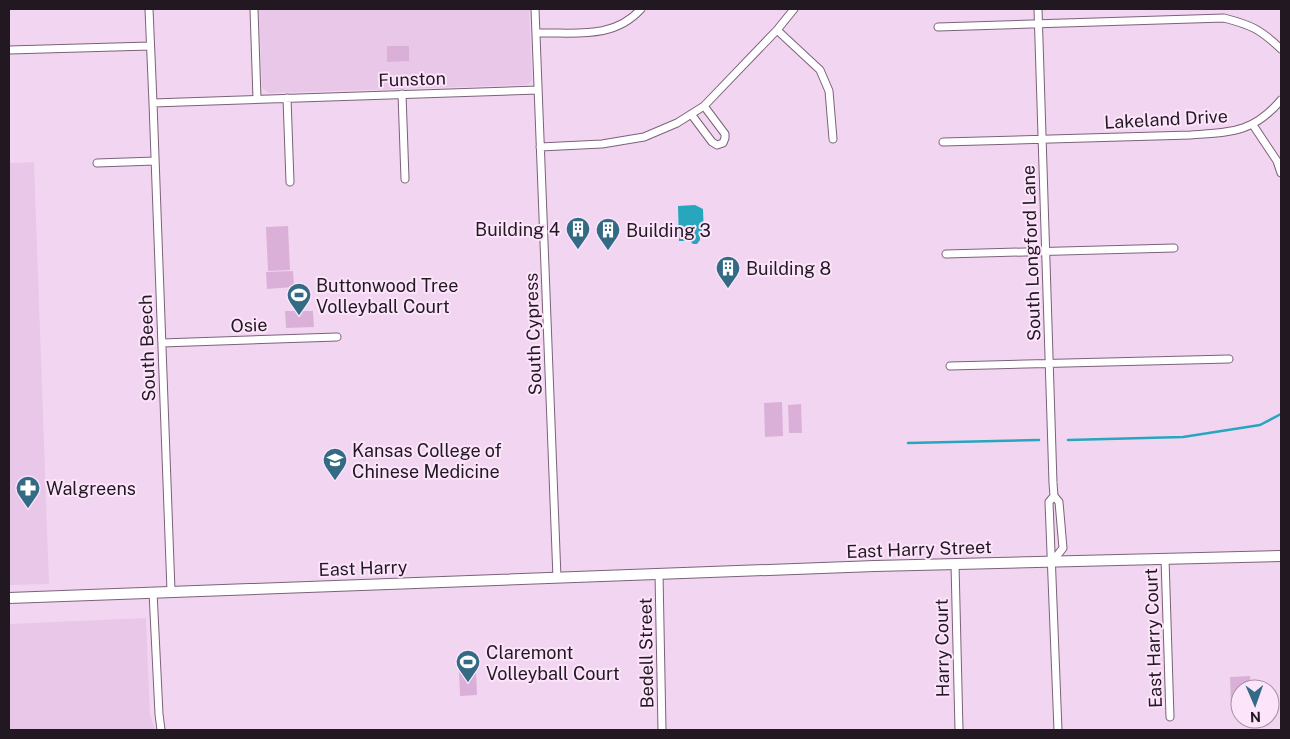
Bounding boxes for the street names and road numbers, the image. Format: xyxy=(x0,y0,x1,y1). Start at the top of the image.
street label: Funston xyxy=(378,67,446,91)
street label: Lakeland Drive xyxy=(1104,105,1228,133)
street label: South Longford Lane xyxy=(1017,165,1045,341)
street label: South Cypress xyxy=(520,272,546,396)
street label: South Beech xyxy=(135,294,159,402)
street label: Osie xyxy=(230,314,268,336)
street label: East Harry Street xyxy=(846,536,992,562)
street label: East Harry xyxy=(318,556,408,580)
street label: East Harry Court xyxy=(1140,568,1166,708)
street label: Bedell Street xyxy=(635,597,657,709)
street label: Harry Court xyxy=(931,598,953,698)

